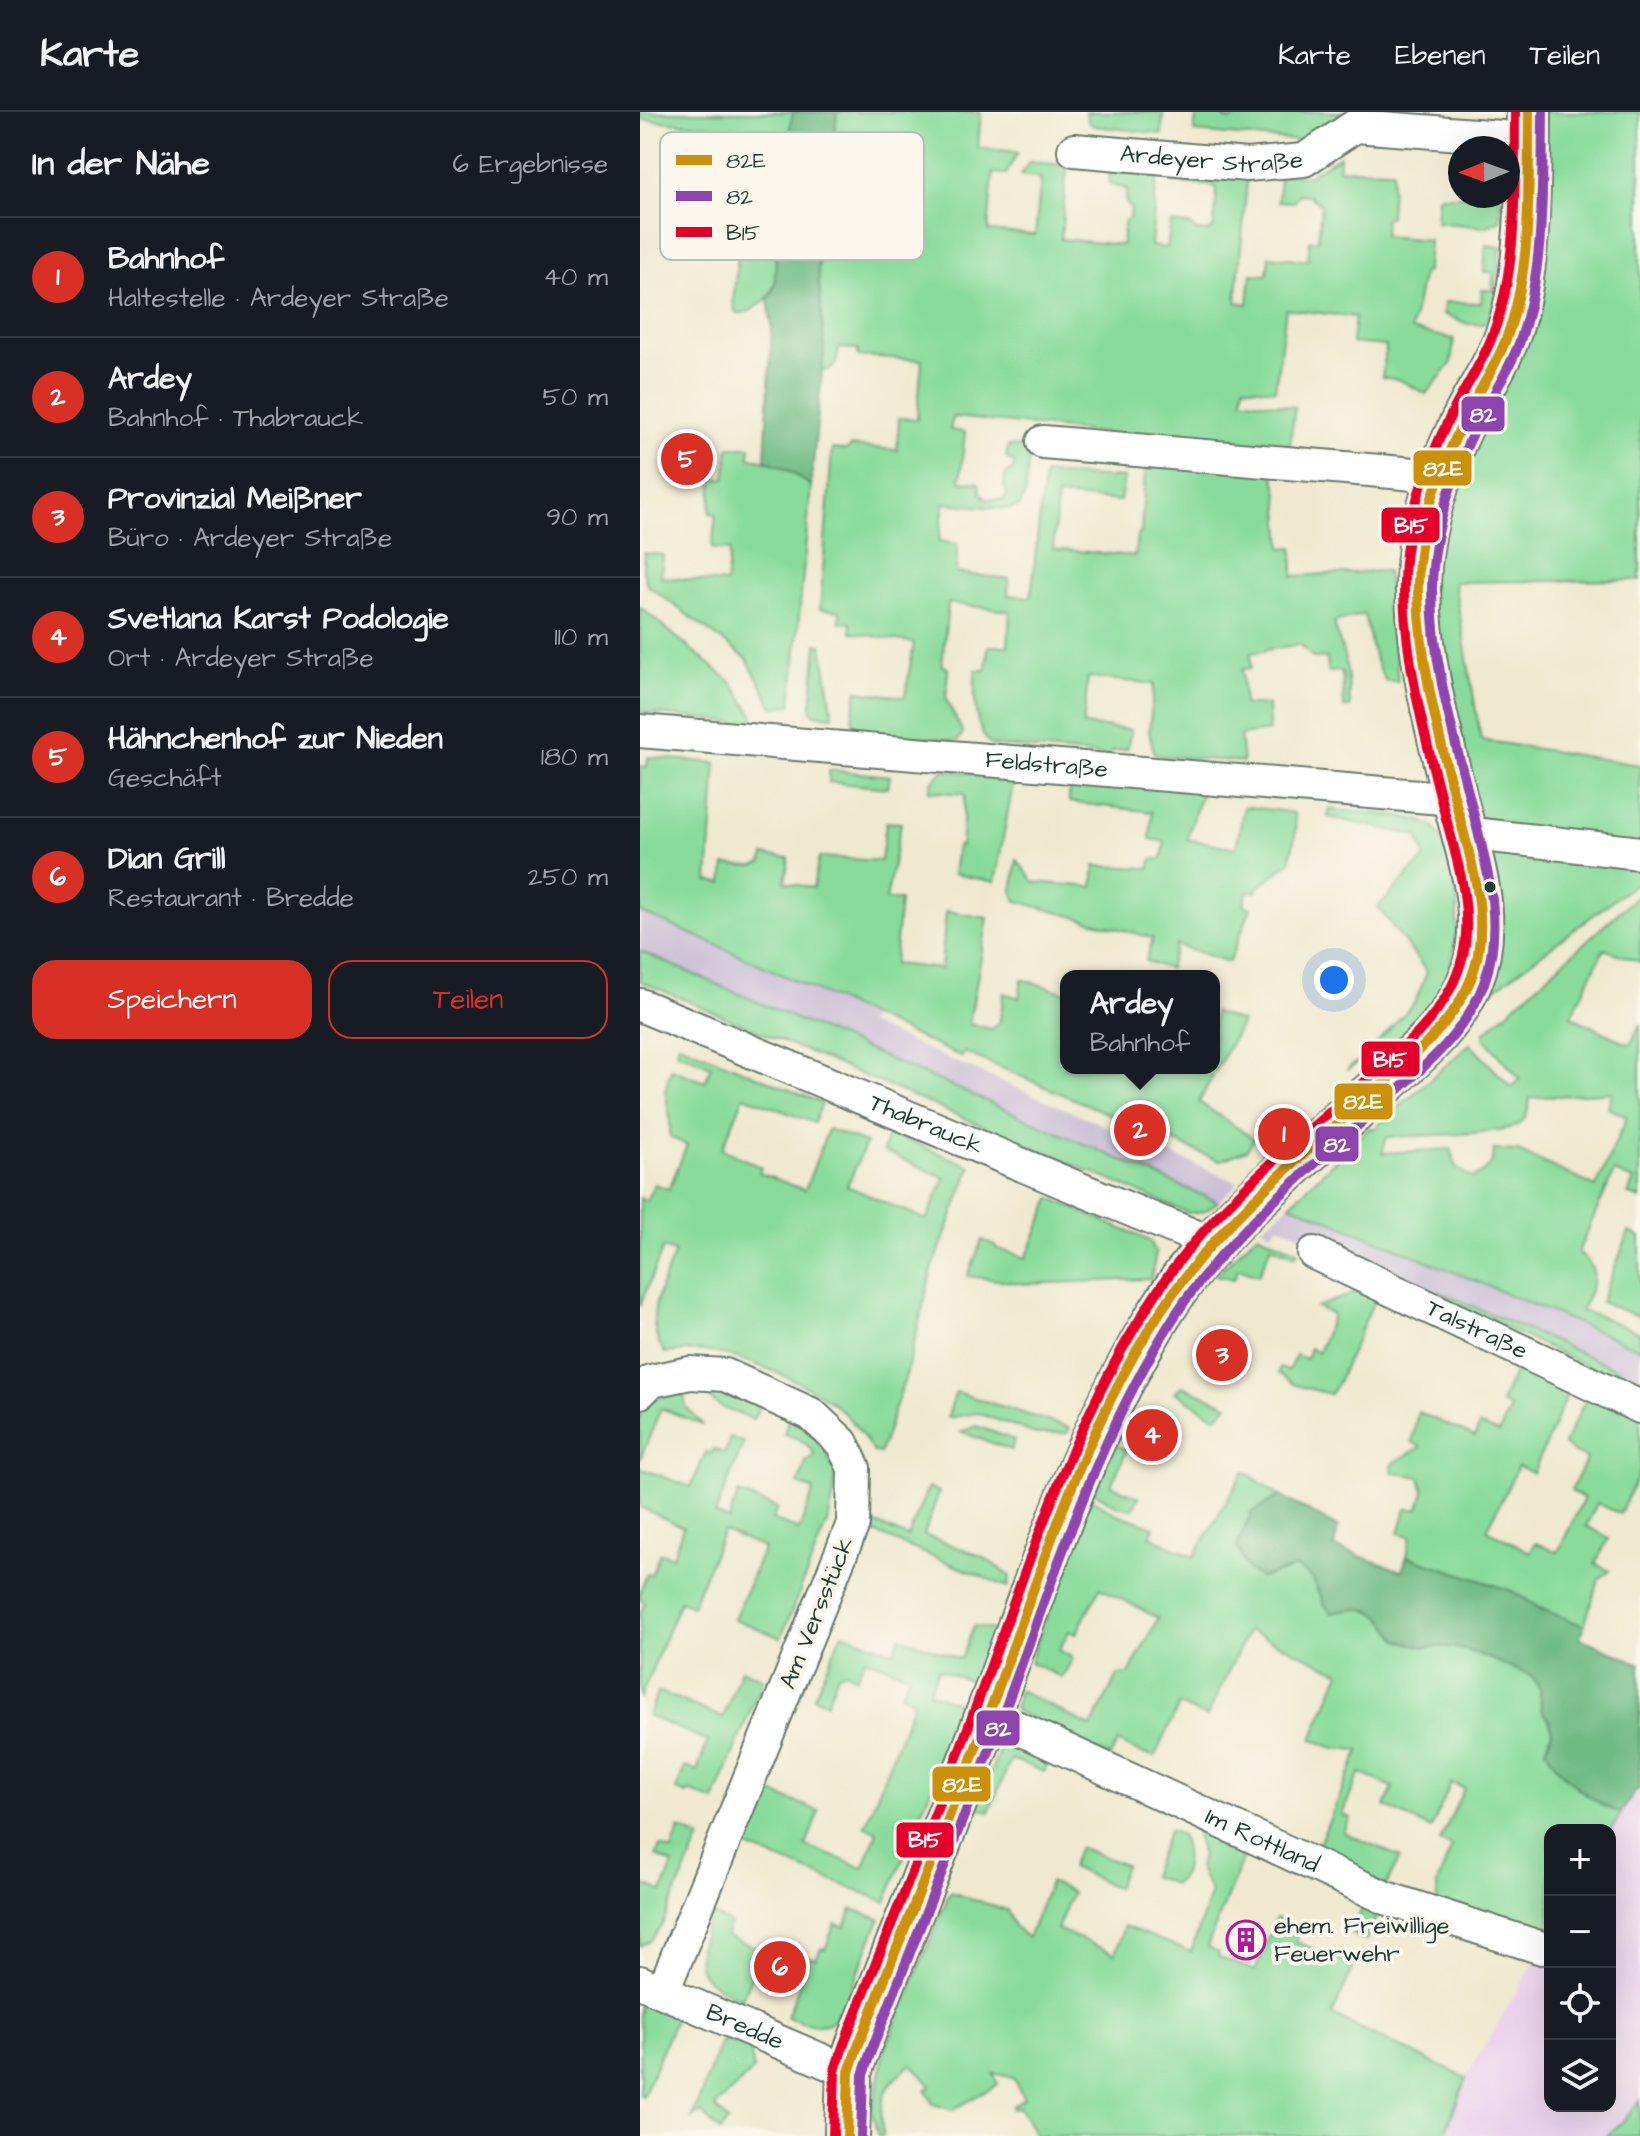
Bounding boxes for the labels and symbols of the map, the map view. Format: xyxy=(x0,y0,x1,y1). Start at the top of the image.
legend xyxy=(660,132,924,260)
north arrow xyxy=(1448,136,1520,208)
street label: Ardeyer Straße xyxy=(1119,137,1304,182)
text: 82E xyxy=(726,146,766,177)
text: 82 xyxy=(726,182,753,213)
text: B15 xyxy=(726,218,760,249)
line badge: 82 xyxy=(1460,395,1506,433)
text: 82 xyxy=(1470,400,1497,431)
pin: 5 xyxy=(661,429,713,489)
line badge: 82E xyxy=(1412,449,1473,487)
text: 82E xyxy=(1423,454,1463,485)
line badge: B15 xyxy=(1380,506,1441,544)
text: B15 xyxy=(1394,511,1428,542)
street label: Feldstraße xyxy=(984,743,1109,787)
unlabelled marker xyxy=(1482,879,1498,895)
your location xyxy=(1314,960,1354,1000)
line badge: B15 xyxy=(1360,1040,1421,1078)
text: B15 xyxy=(1373,1045,1407,1076)
line badge: 82E xyxy=(1333,1082,1394,1121)
street label: Thabrauck xyxy=(864,1086,988,1164)
text: 82E xyxy=(1343,1087,1383,1118)
pin: 2 xyxy=(1114,1100,1166,1160)
pin: 1 xyxy=(1258,1104,1310,1164)
line badge: 82 xyxy=(1314,1125,1360,1163)
text: 82 xyxy=(1324,1130,1351,1161)
street label: Talstraße xyxy=(1421,1291,1533,1368)
pin: 3 xyxy=(1196,1325,1248,1385)
pin: 4 xyxy=(1126,1405,1178,1465)
street label: Am Versstück xyxy=(771,1532,863,1694)
line badge: 82 xyxy=(975,1709,1021,1747)
text: 82 xyxy=(985,1714,1012,1745)
line badge: 82E xyxy=(931,1765,992,1803)
text: 82E xyxy=(942,1770,982,1801)
street label: Im Rottland xyxy=(1199,1800,1325,1882)
line badge: B15 xyxy=(895,1821,955,1859)
text: B15 xyxy=(908,1825,942,1856)
place label: ehem. Freiwillige Feuerwehr xyxy=(1274,1909,1450,1971)
building icon: ehem. Freiwillige Feuerwehr xyxy=(1225,1919,1267,1961)
pin: 6 xyxy=(754,1937,806,1997)
street label: Bredde xyxy=(701,1995,789,2059)

